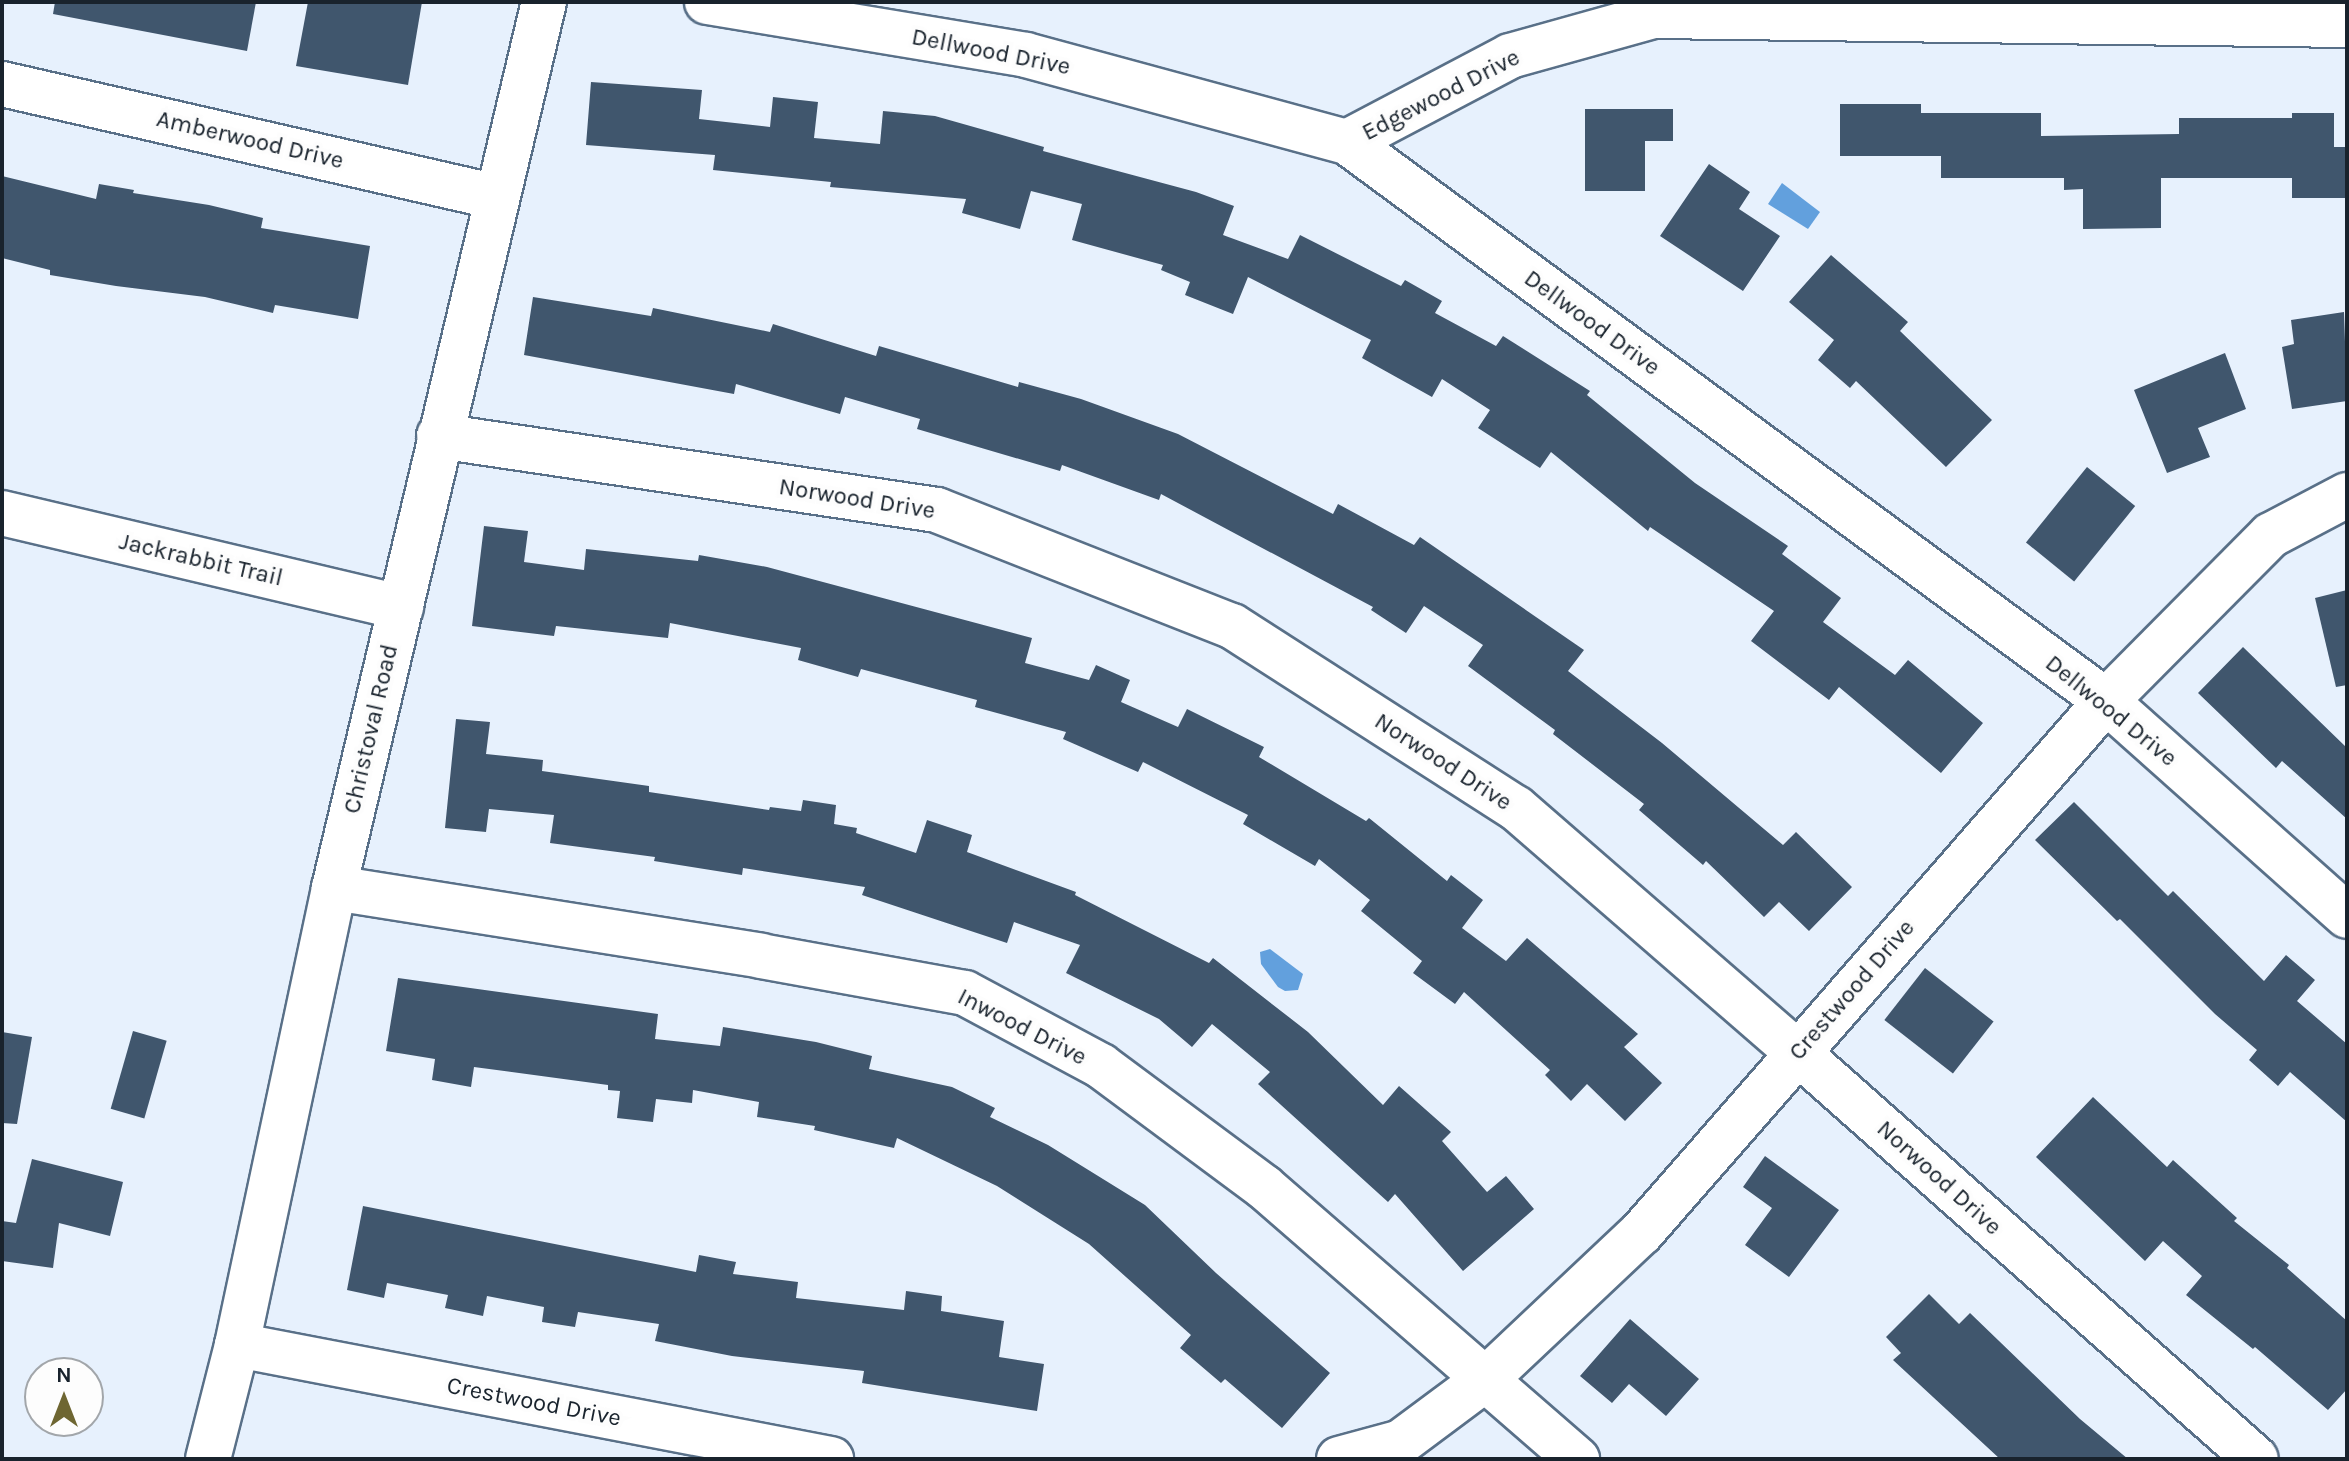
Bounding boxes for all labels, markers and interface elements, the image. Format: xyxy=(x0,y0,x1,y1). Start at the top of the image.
street label: Dellwood Drive xyxy=(909,22,1073,82)
street label: Edgewood Drive xyxy=(1357,43,1525,147)
street label: Amberwood Drive xyxy=(154,104,346,176)
street label: Dellwood Drive xyxy=(1518,264,1666,382)
street label: Norwood Drive xyxy=(777,472,937,526)
street label: Jackrabbit Trail xyxy=(116,527,286,593)
street label: Christoval Road xyxy=(338,642,404,816)
street label: Dellwood Drive xyxy=(2039,649,2183,773)
street label: Norwood Drive xyxy=(1369,707,1517,817)
street label: Crestwood Drive xyxy=(1783,914,1921,1066)
street label: Inwood Drive xyxy=(953,982,1091,1072)
street label: Norwood Drive xyxy=(1871,1115,2007,1241)
north arrow xyxy=(24,1357,104,1437)
text: N xyxy=(56,1362,72,1388)
street label: Crestwood Drive xyxy=(444,1371,624,1433)

